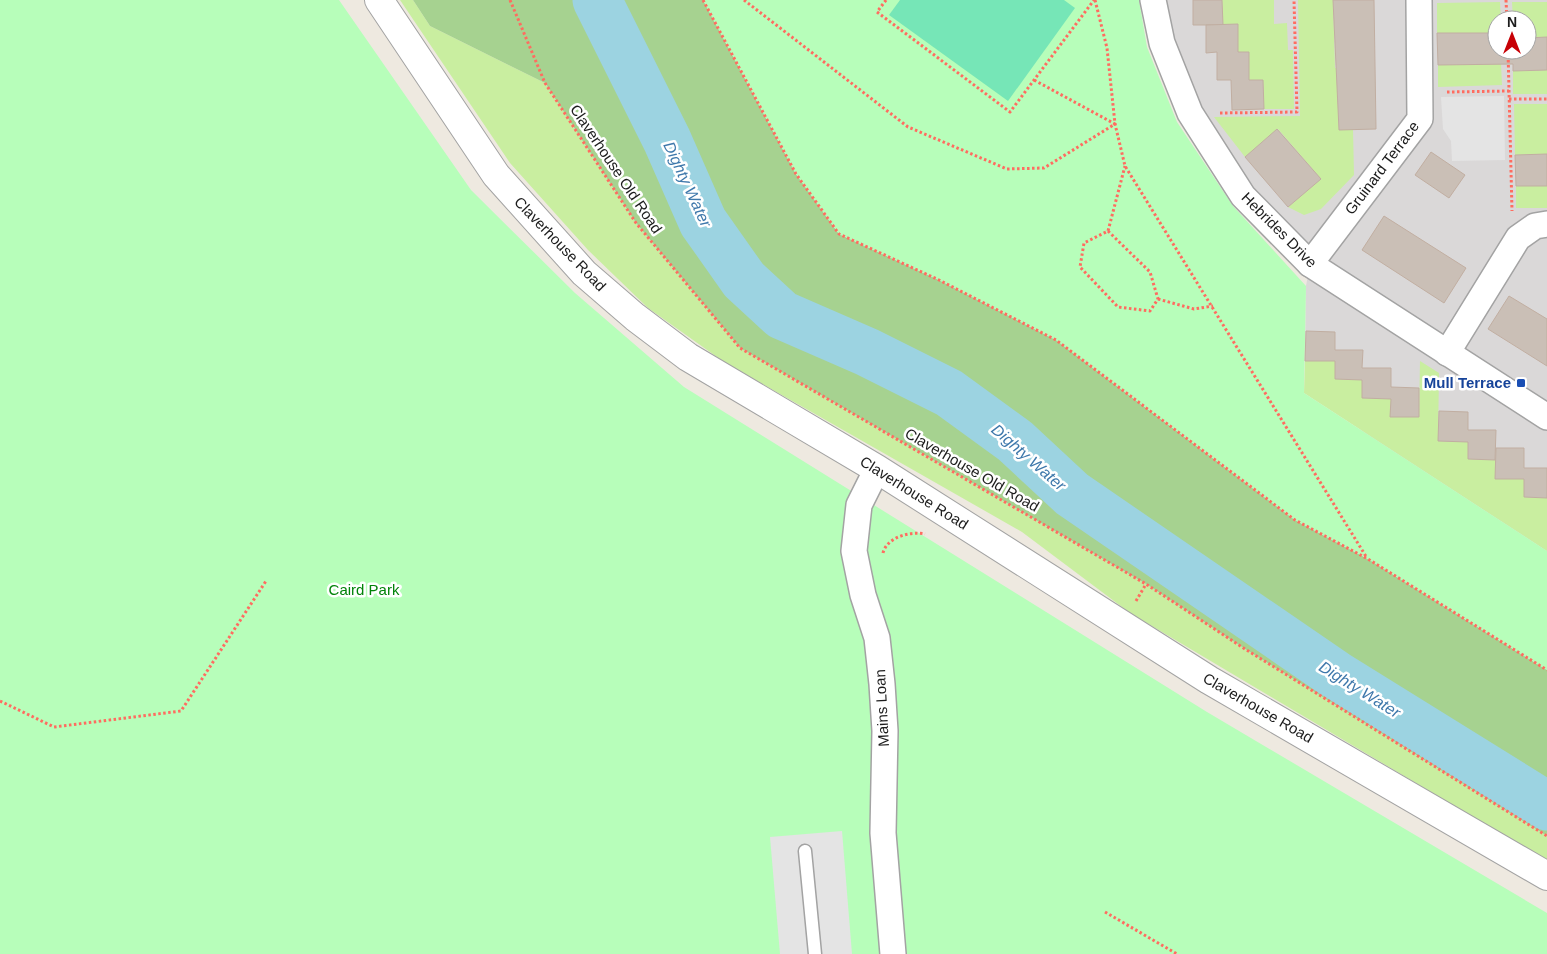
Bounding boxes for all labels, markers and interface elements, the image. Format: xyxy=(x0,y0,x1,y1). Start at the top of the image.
north arrow xyxy=(1487,10,1537,60)
text: N xyxy=(1507,14,1517,30)
street label: Claverhouse Old Road xyxy=(567,101,666,236)
street label: Gruinard Terrace xyxy=(1341,118,1422,218)
water label: Dighty Water xyxy=(660,139,715,230)
street label: Hebrides Drive xyxy=(1238,189,1320,271)
street label: Claverhouse Road xyxy=(511,193,610,294)
place label: Mull Terrace xyxy=(1424,374,1511,391)
marker: Mull Terrace xyxy=(1515,377,1527,389)
water label: Dighty Water xyxy=(988,421,1070,494)
street label: Claverhouse Old Road xyxy=(902,424,1042,515)
street label: Claverhouse Road xyxy=(857,452,971,533)
park label: Caird Park xyxy=(329,581,400,598)
water label: Dighty Water xyxy=(1316,658,1404,721)
street label: Mains Loan xyxy=(871,669,892,747)
street label: Claverhouse Road xyxy=(1200,669,1316,746)

